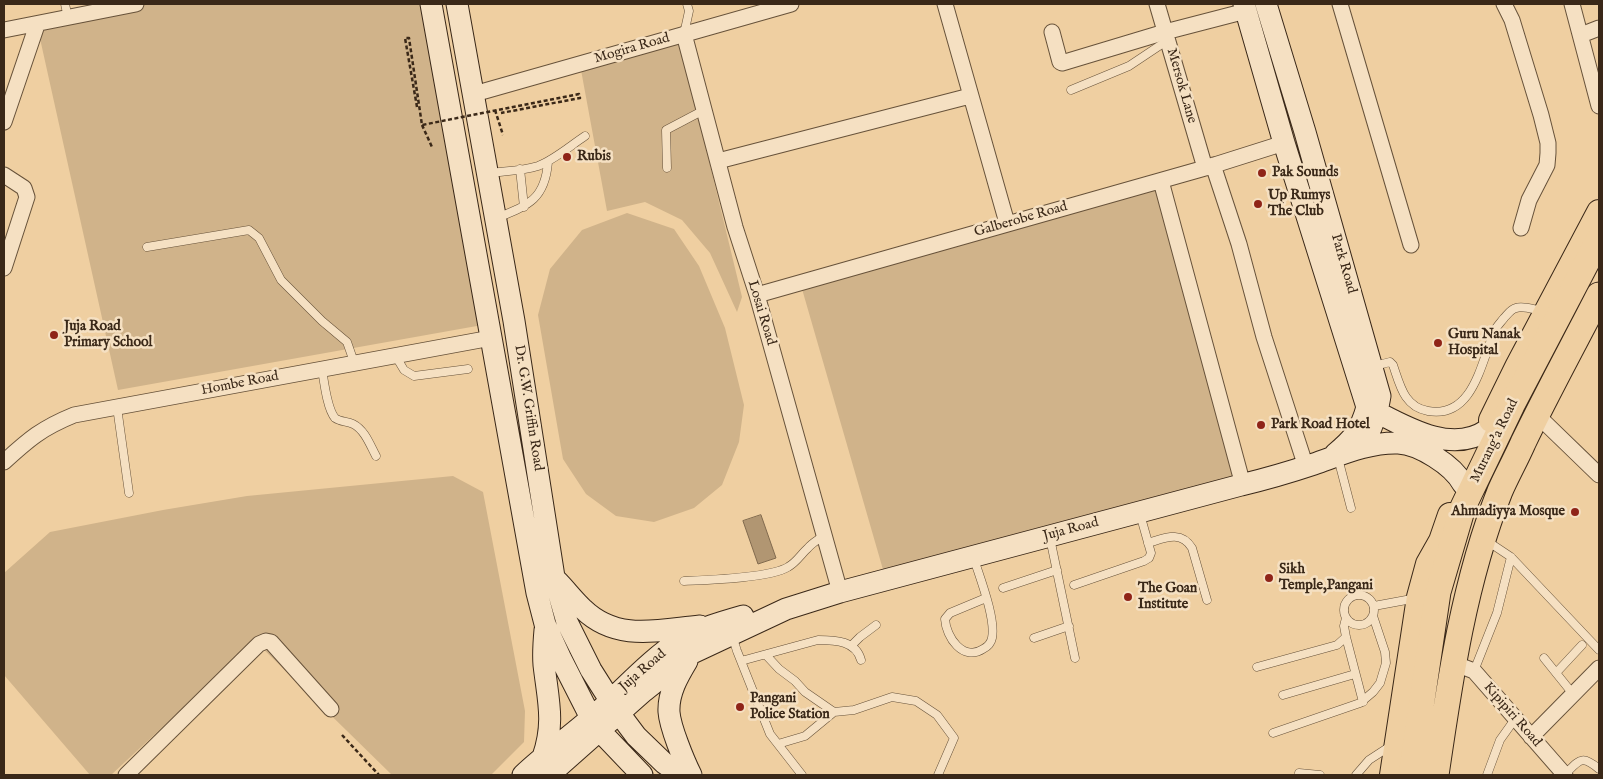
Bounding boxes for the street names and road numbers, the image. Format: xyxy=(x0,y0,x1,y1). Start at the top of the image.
street label: Mogira Road xyxy=(592,30,672,68)
street label: Mersok Lane xyxy=(1162,46,1200,126)
street label: Galberobe Road xyxy=(972,199,1070,241)
street label: Park Road xyxy=(1326,232,1360,296)
street label: Losai Road xyxy=(743,278,779,348)
street label: Dr. G.W. Griffin Road xyxy=(510,344,546,472)
street label: Hombe Road xyxy=(200,368,280,400)
street label: Murang'a Road xyxy=(1467,396,1523,486)
street label: Juja Road xyxy=(1041,515,1101,545)
street label: Juja Road xyxy=(616,646,670,696)
street label: Kipipiri Road xyxy=(1479,679,1545,751)

